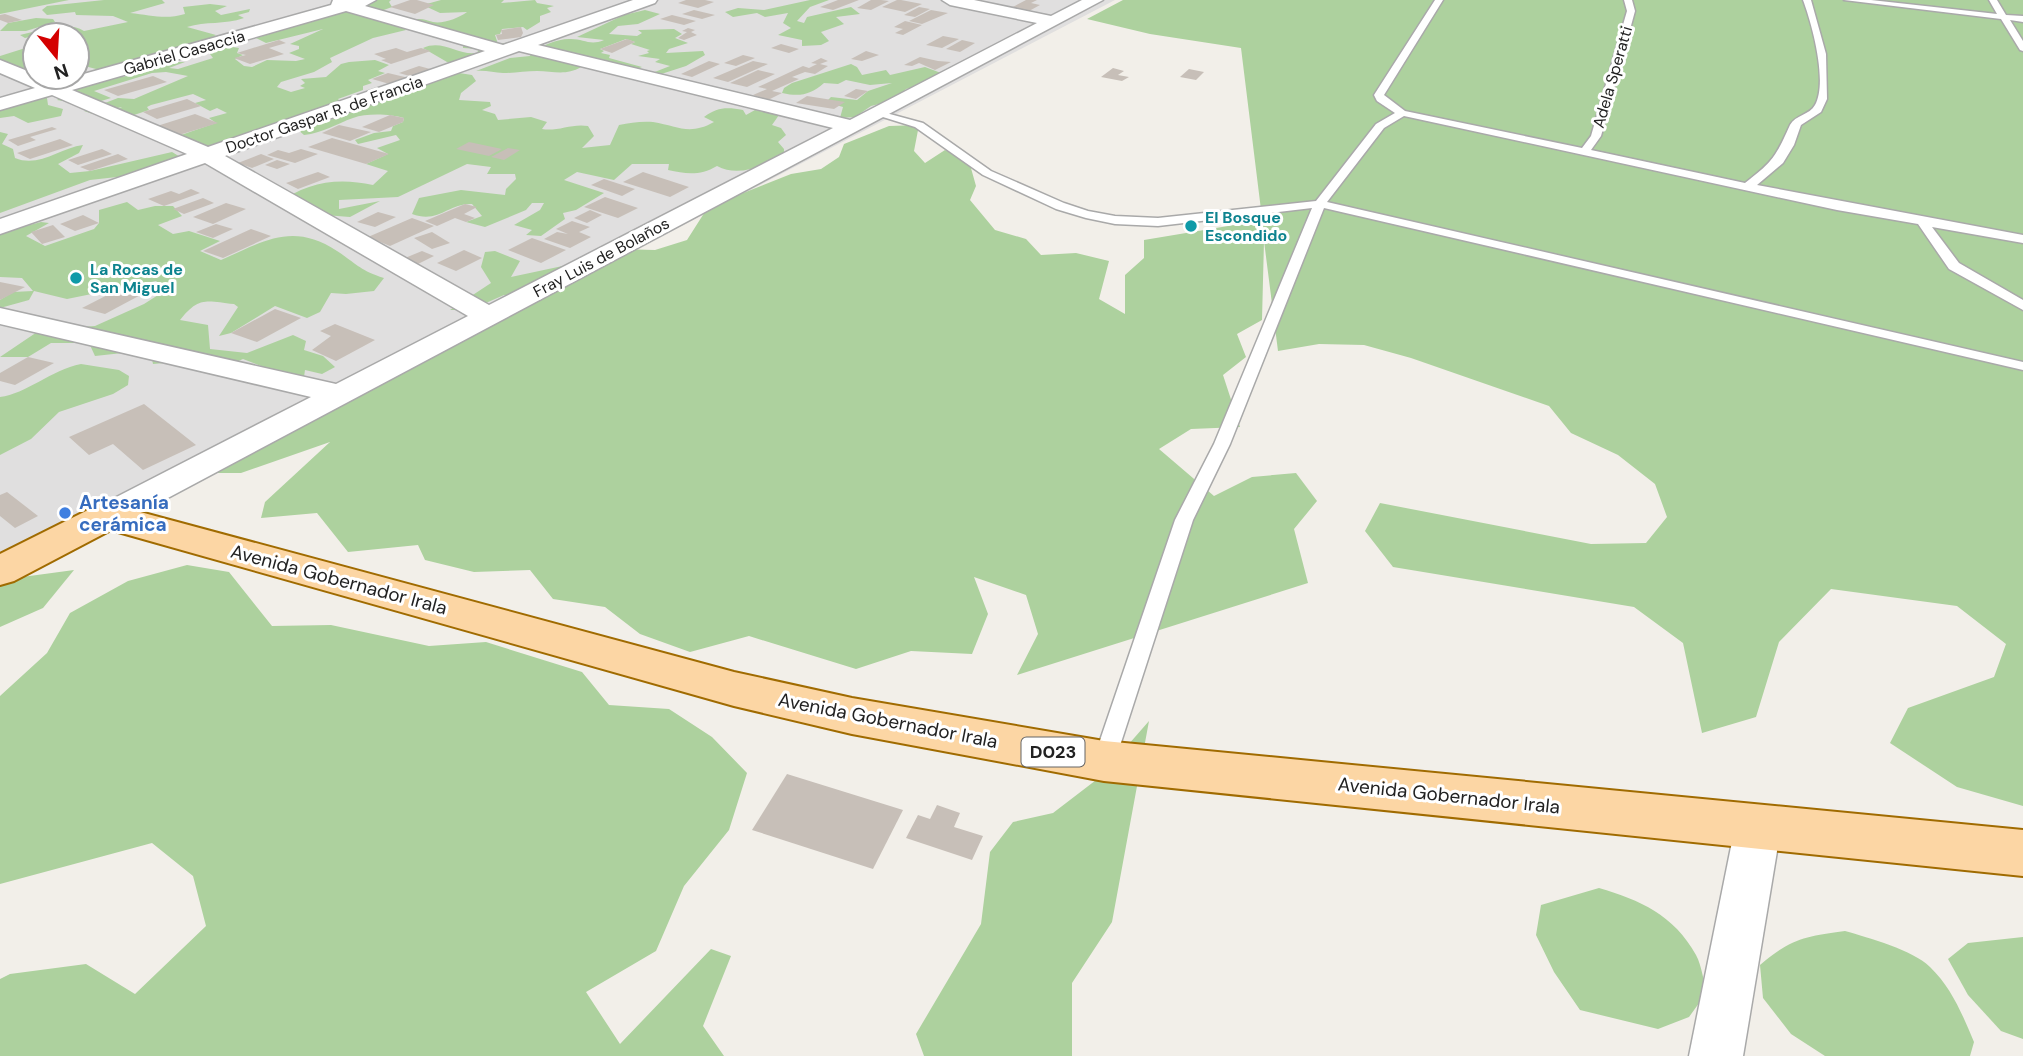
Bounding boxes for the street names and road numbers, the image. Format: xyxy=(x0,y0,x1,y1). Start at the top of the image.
street label: Adela Speratti xyxy=(1588,24,1637,131)
street label: Gabriel Casaccia xyxy=(121,25,247,80)
street label: Doctor Gaspar R. de Francia xyxy=(223,71,426,158)
street label: Fray Luis de Bolaños xyxy=(530,213,673,302)
street label: Avenida Gobernador Irala xyxy=(228,539,450,620)
street label: Avenida Gobernador Irala xyxy=(776,687,1000,754)
road number: D023 xyxy=(1021,738,1084,766)
street label: Avenida Gobernador Irala xyxy=(1337,771,1561,820)

